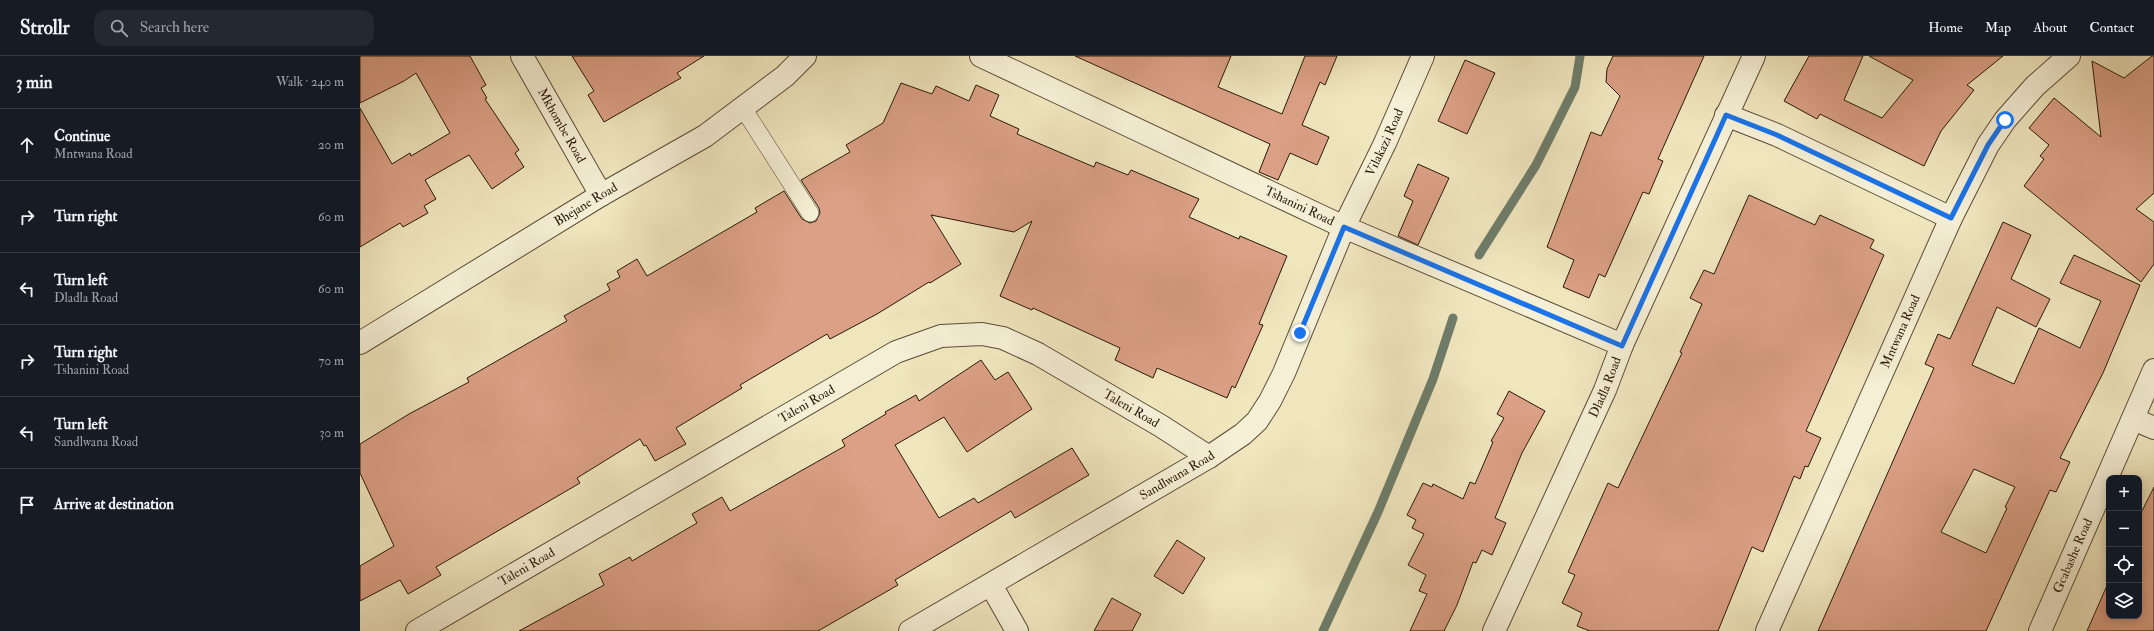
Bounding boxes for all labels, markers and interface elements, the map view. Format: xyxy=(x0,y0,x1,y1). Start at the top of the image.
search box xyxy=(94,10,374,46)
text: Strollr xyxy=(20,16,70,40)
icon: search xyxy=(108,17,130,39)
text: Search here xyxy=(140,18,209,37)
text: Home xyxy=(1928,19,1963,36)
text: Map xyxy=(1985,19,2011,36)
text: About xyxy=(2033,19,2067,36)
text: Contact xyxy=(2089,19,2134,36)
text: 3 min xyxy=(16,72,53,93)
text: Walk · 240 m xyxy=(276,74,344,90)
street label: Mkhombe Road xyxy=(534,85,589,166)
street label: Vilakazi Road xyxy=(1362,106,1407,179)
route start xyxy=(1996,111,2014,129)
text: Continue xyxy=(54,127,110,146)
icon: ahead xyxy=(16,134,38,156)
text: 20 m xyxy=(318,137,344,153)
text: Mntwana Road xyxy=(54,146,133,162)
street label: Bhejane Road xyxy=(551,179,621,230)
street label: Tshanini Road xyxy=(1262,183,1337,230)
icon: right xyxy=(16,206,38,228)
text: Turn right xyxy=(54,207,117,226)
text: 60 m xyxy=(318,209,344,225)
text: Turn left xyxy=(54,271,108,290)
icon: left xyxy=(16,278,38,300)
text: 60 m xyxy=(318,281,344,297)
text: Dladla Road xyxy=(54,290,118,306)
street label: Mntwana Road xyxy=(1877,292,1924,371)
route end xyxy=(1291,324,1309,342)
text: Turn right xyxy=(54,343,117,362)
icon: right xyxy=(16,350,38,372)
text: 70 m xyxy=(319,353,344,369)
street label: Dladla Road xyxy=(1585,354,1625,420)
text: Tshanini Road xyxy=(54,362,129,378)
street label: Taleni Road xyxy=(776,381,838,427)
street label: Taleni Road xyxy=(1100,386,1163,432)
text: Turn left xyxy=(54,415,108,434)
icon: left xyxy=(16,422,38,444)
text: 30 m xyxy=(320,425,344,441)
text: Sandlwana Road xyxy=(54,434,138,450)
street label: Sandlwana Road xyxy=(1137,447,1218,504)
map controls xyxy=(2106,475,2142,619)
button: + xyxy=(2106,475,2142,511)
icon: arrive xyxy=(16,494,38,516)
text: Arrive at destination xyxy=(54,495,174,514)
button: − xyxy=(2106,511,2142,547)
street label: Gcabashe Road xyxy=(2049,515,2096,596)
street label: Taleni Road xyxy=(496,544,558,590)
button: locate xyxy=(2106,547,2142,583)
button: layers xyxy=(2106,583,2142,619)

